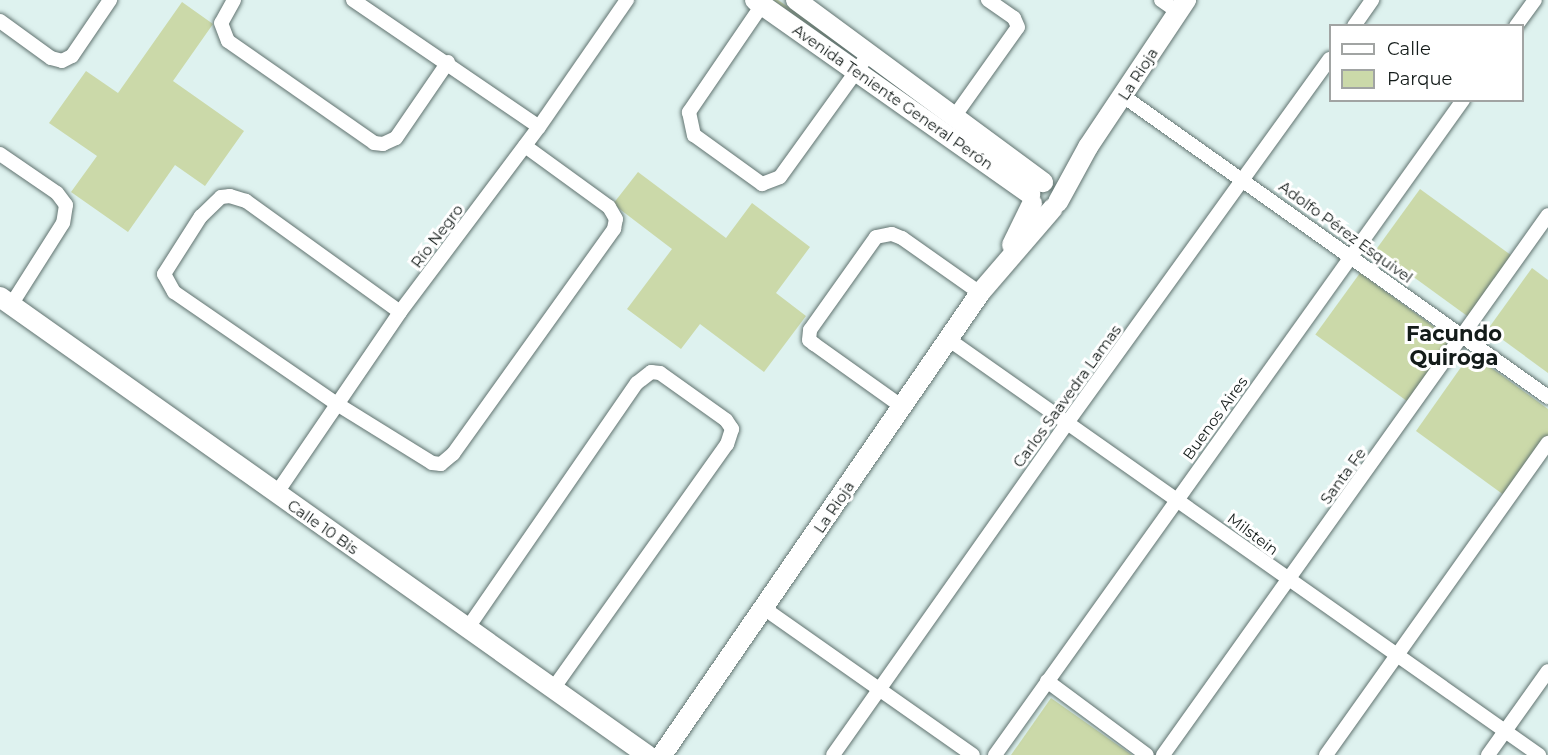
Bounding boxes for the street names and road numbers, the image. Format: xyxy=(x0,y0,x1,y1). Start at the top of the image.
street label: Avenida Teniente General Perón xyxy=(789,21,997,173)
street label: La Rioja xyxy=(1114,44,1162,104)
street label: Adolfo Pérez Esquivel xyxy=(1276,177,1416,287)
street label: Río Negro xyxy=(407,201,467,271)
street label: Carlos Saavedra Lamas xyxy=(1009,321,1125,471)
street label: Buenos Aires xyxy=(1179,373,1251,463)
street label: Santa Fe xyxy=(1317,444,1369,508)
street label: La Rioja xyxy=(810,478,858,536)
street label: Calle 10 Bis xyxy=(284,496,362,558)
street label: Milstein xyxy=(1224,509,1282,559)

